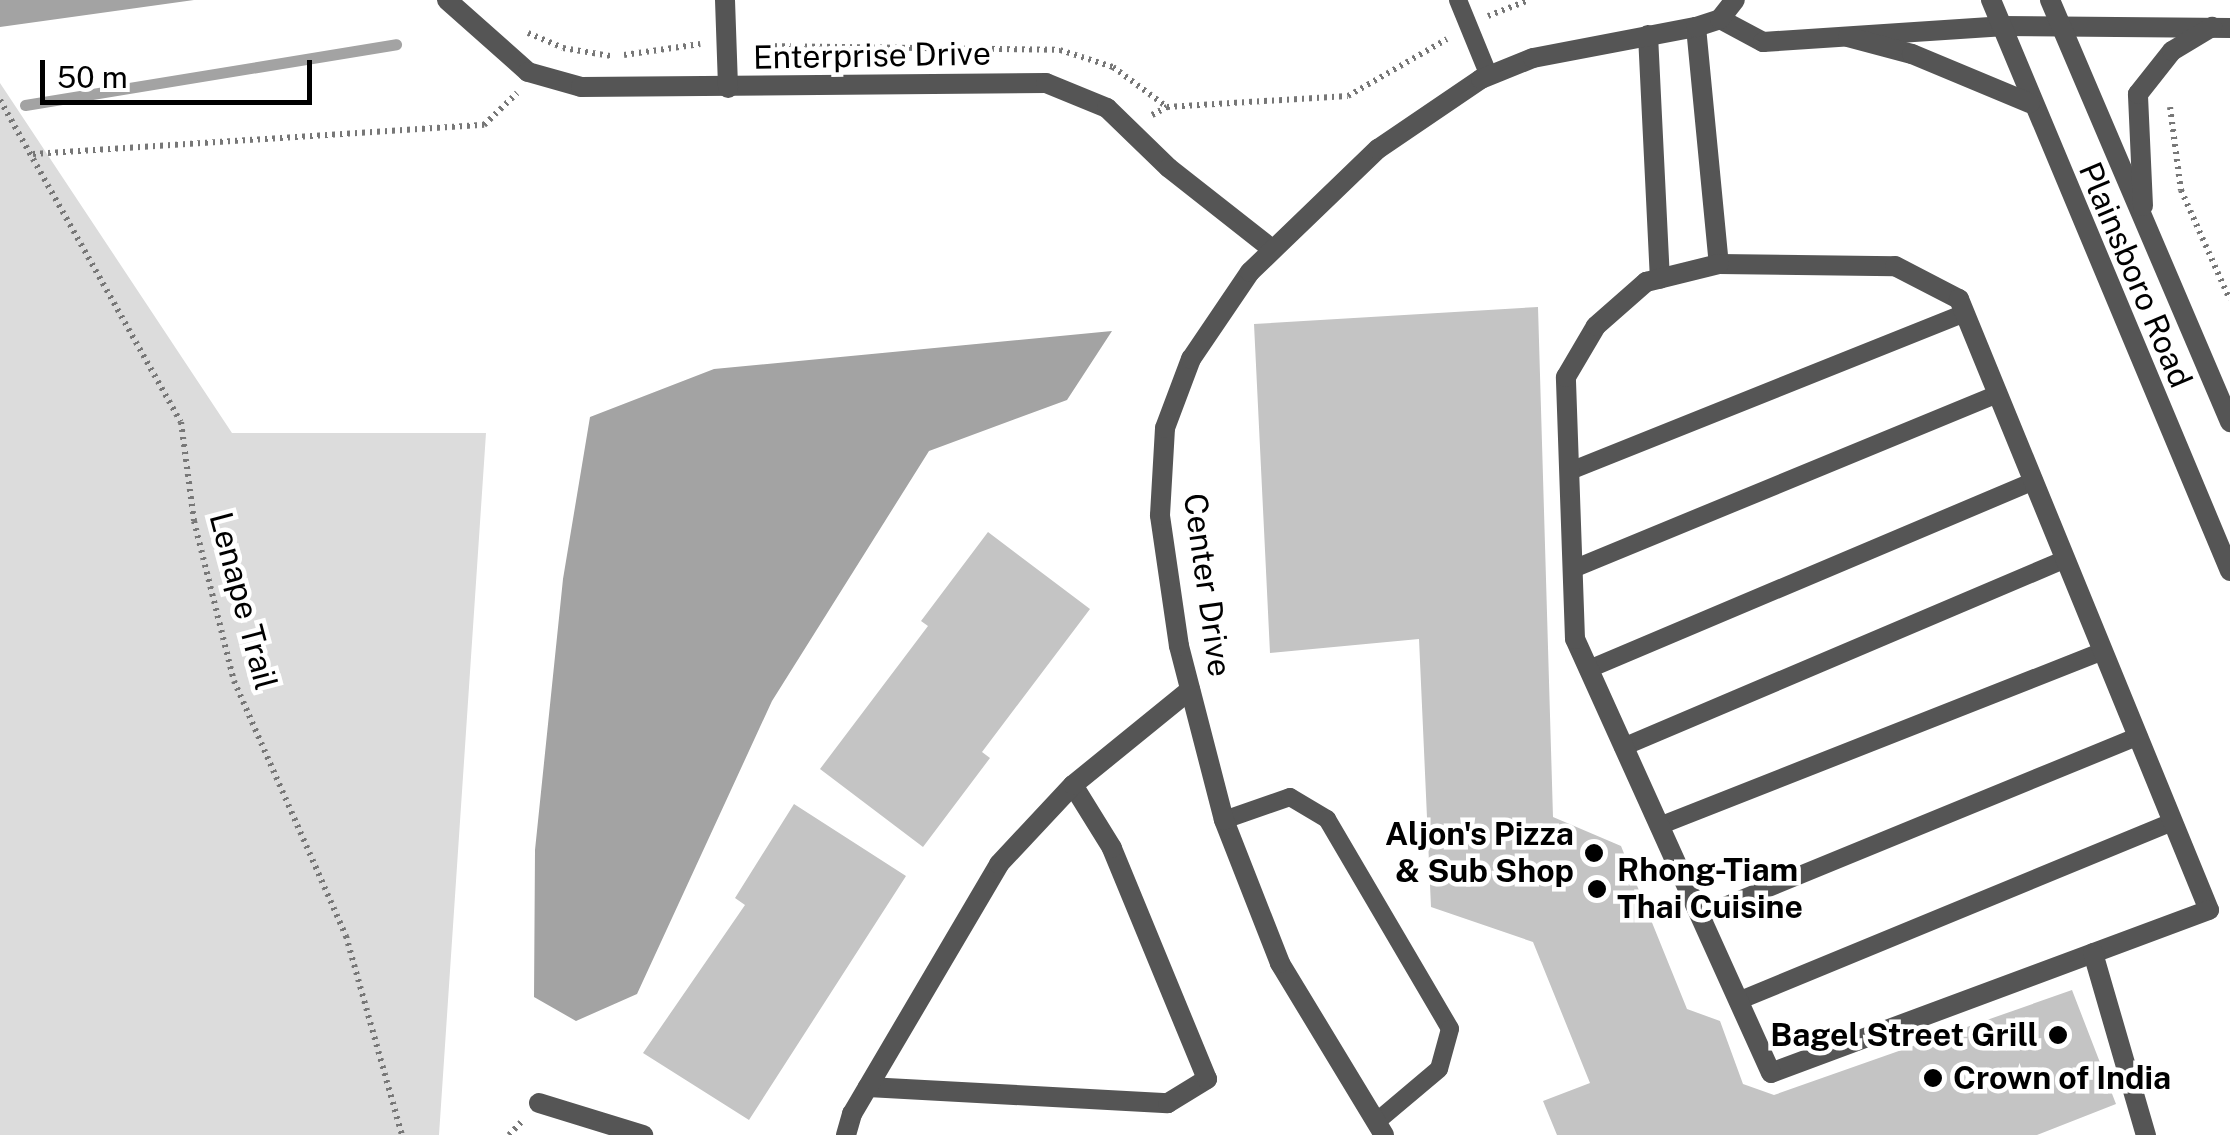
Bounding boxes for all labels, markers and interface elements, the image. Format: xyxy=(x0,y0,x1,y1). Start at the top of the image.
street label: Enterprise Drive xyxy=(753,35,991,77)
scale bar xyxy=(45,40,318,102)
text: 50 m xyxy=(57,59,128,95)
street label: Plainsboro Road xyxy=(2070,156,2200,394)
street label: Center Drive xyxy=(1175,491,1239,679)
street label: Lenape Trail xyxy=(201,508,285,694)
place label: Aljon's Pizza & Sub Shop xyxy=(1385,816,1574,891)
marker: Aljon's Pizza & Sub Shop xyxy=(1583,842,1605,864)
place label: Rhong-Tiam Thai Cuisine xyxy=(1617,852,1803,927)
marker: Rhong-Tiam Thai Cuisine xyxy=(1586,878,1608,900)
place label: Bagel Street Grill xyxy=(1770,1016,2038,1054)
marker: Bagel Street Grill xyxy=(2047,1024,2069,1046)
place label: Crown of India xyxy=(1953,1059,2171,1097)
marker: Crown of India xyxy=(1922,1067,1944,1089)

